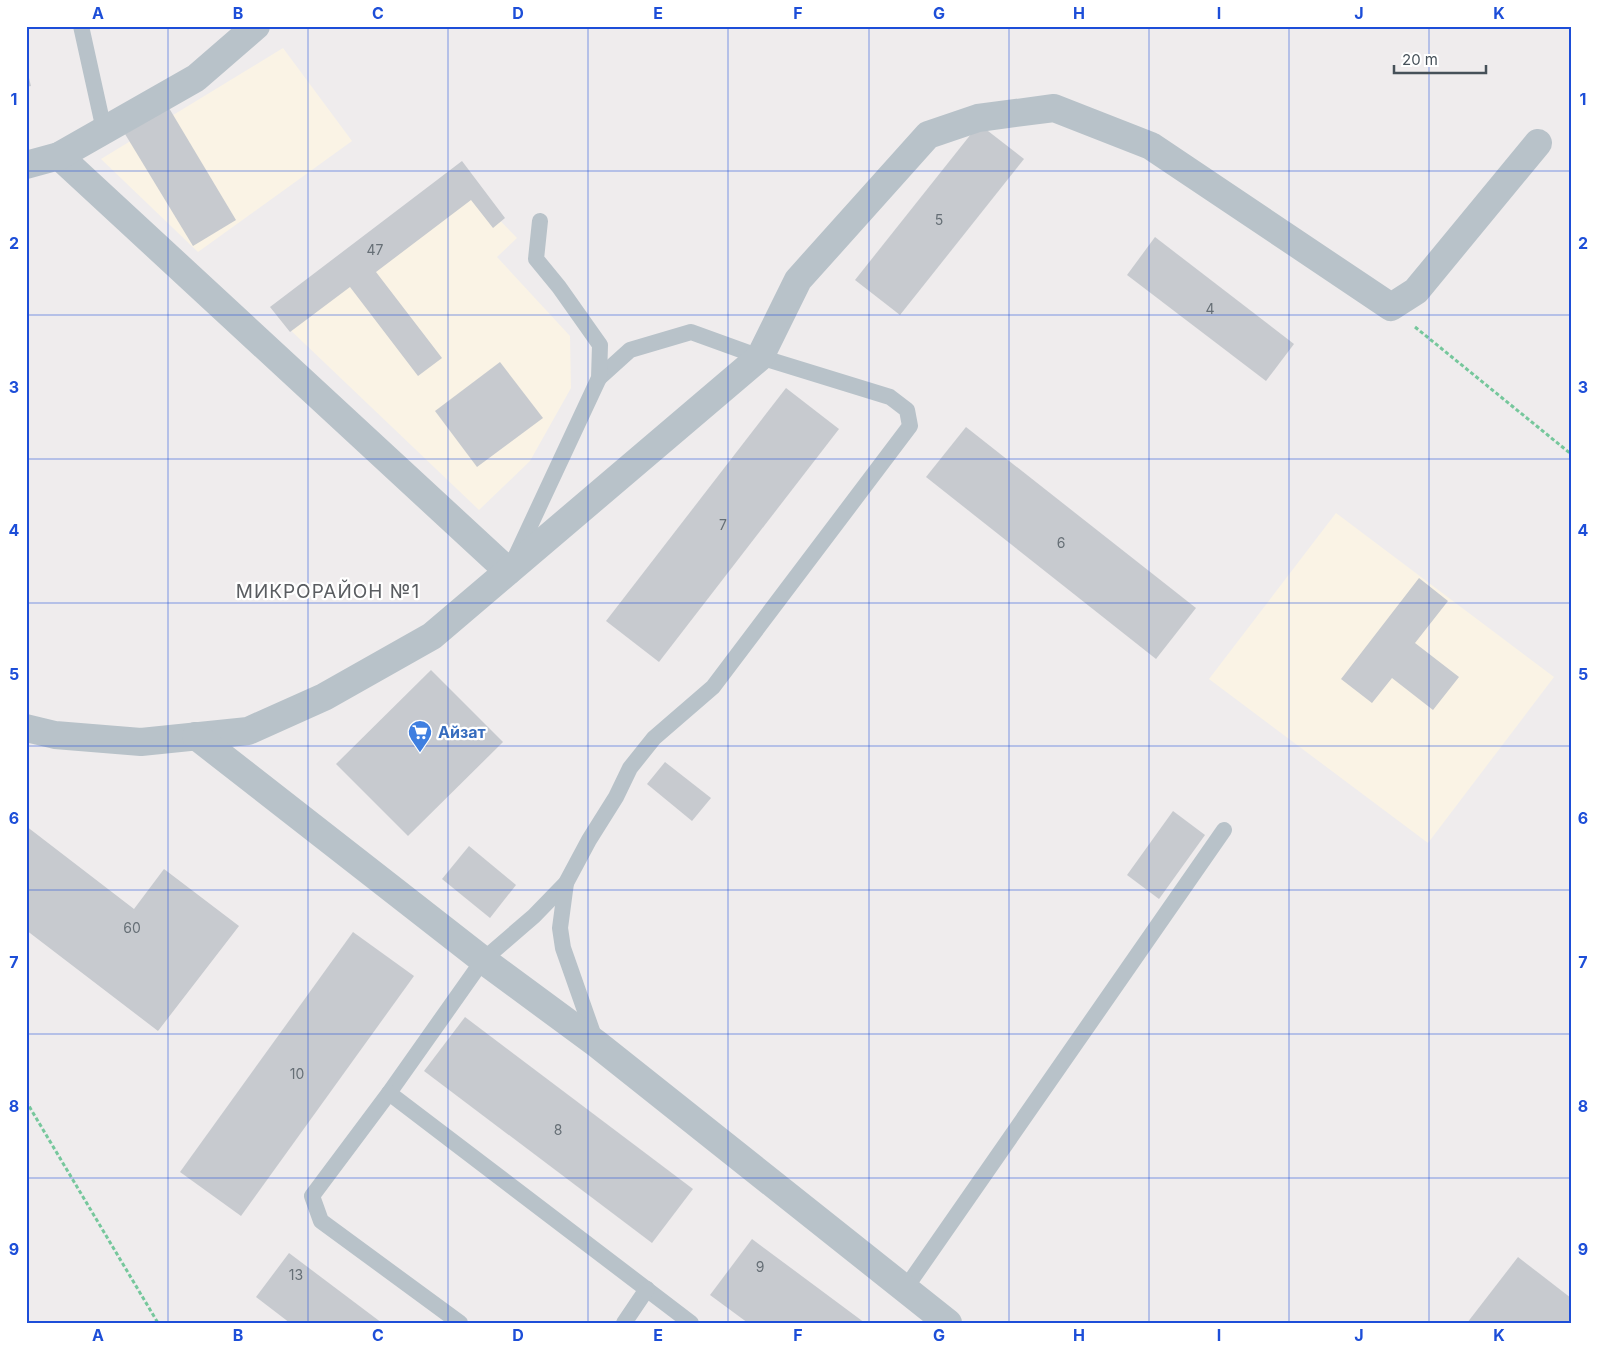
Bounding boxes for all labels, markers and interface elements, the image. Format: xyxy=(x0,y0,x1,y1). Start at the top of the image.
text: A xyxy=(92,3,104,23)
text: B xyxy=(233,3,243,23)
text: C xyxy=(372,3,384,23)
text: D xyxy=(512,3,524,23)
text: E xyxy=(653,3,663,23)
text: F xyxy=(793,3,803,23)
text: G xyxy=(933,3,945,23)
text: H xyxy=(1073,3,1085,23)
text: I xyxy=(1217,3,1221,23)
text: J xyxy=(1354,3,1364,23)
text: K xyxy=(1493,3,1505,23)
scale bar xyxy=(1394,42,1487,74)
text: 20 m xyxy=(1402,50,1438,69)
text: 1 xyxy=(11,89,17,109)
text: 1 xyxy=(1580,89,1586,109)
house number: 5 xyxy=(935,211,943,228)
text: 2 xyxy=(9,233,19,253)
text: 2 xyxy=(1578,233,1588,253)
house number: 47 xyxy=(367,241,384,258)
house number: 4 xyxy=(1205,300,1215,317)
text: 3 xyxy=(9,377,19,397)
text: 3 xyxy=(1578,377,1588,397)
house number: 7 xyxy=(719,516,727,533)
text: 4 xyxy=(9,520,20,540)
text: 4 xyxy=(1578,520,1589,540)
house number: 6 xyxy=(1057,534,1065,551)
district label: МИКРОРАЙОН №1 xyxy=(236,579,420,603)
text: 5 xyxy=(9,664,19,684)
text: 5 xyxy=(1578,664,1588,684)
supermarket icon: Айзат xyxy=(407,719,433,753)
place label: Айзат xyxy=(438,722,486,742)
text: 6 xyxy=(9,808,19,828)
text: 6 xyxy=(1578,808,1588,828)
house number: 60 xyxy=(123,919,141,936)
text: 7 xyxy=(9,952,19,972)
text: 7 xyxy=(1578,952,1588,972)
house number: 10 xyxy=(290,1065,304,1082)
text: 8 xyxy=(9,1096,19,1116)
text: 8 xyxy=(1578,1096,1588,1116)
house number: 8 xyxy=(554,1121,562,1138)
text: 9 xyxy=(9,1239,19,1259)
text: 9 xyxy=(1578,1239,1588,1259)
house number: 9 xyxy=(756,1258,764,1275)
house number: 13 xyxy=(289,1266,303,1283)
text: A xyxy=(92,1325,104,1345)
text: B xyxy=(233,1325,243,1345)
text: C xyxy=(372,1325,384,1345)
text: D xyxy=(512,1325,524,1345)
text: E xyxy=(653,1325,663,1345)
text: F xyxy=(793,1325,803,1345)
text: G xyxy=(933,1325,945,1345)
text: H xyxy=(1073,1325,1085,1345)
text: I xyxy=(1217,1325,1221,1345)
text: J xyxy=(1354,1325,1364,1345)
text: K xyxy=(1493,1325,1505,1345)

